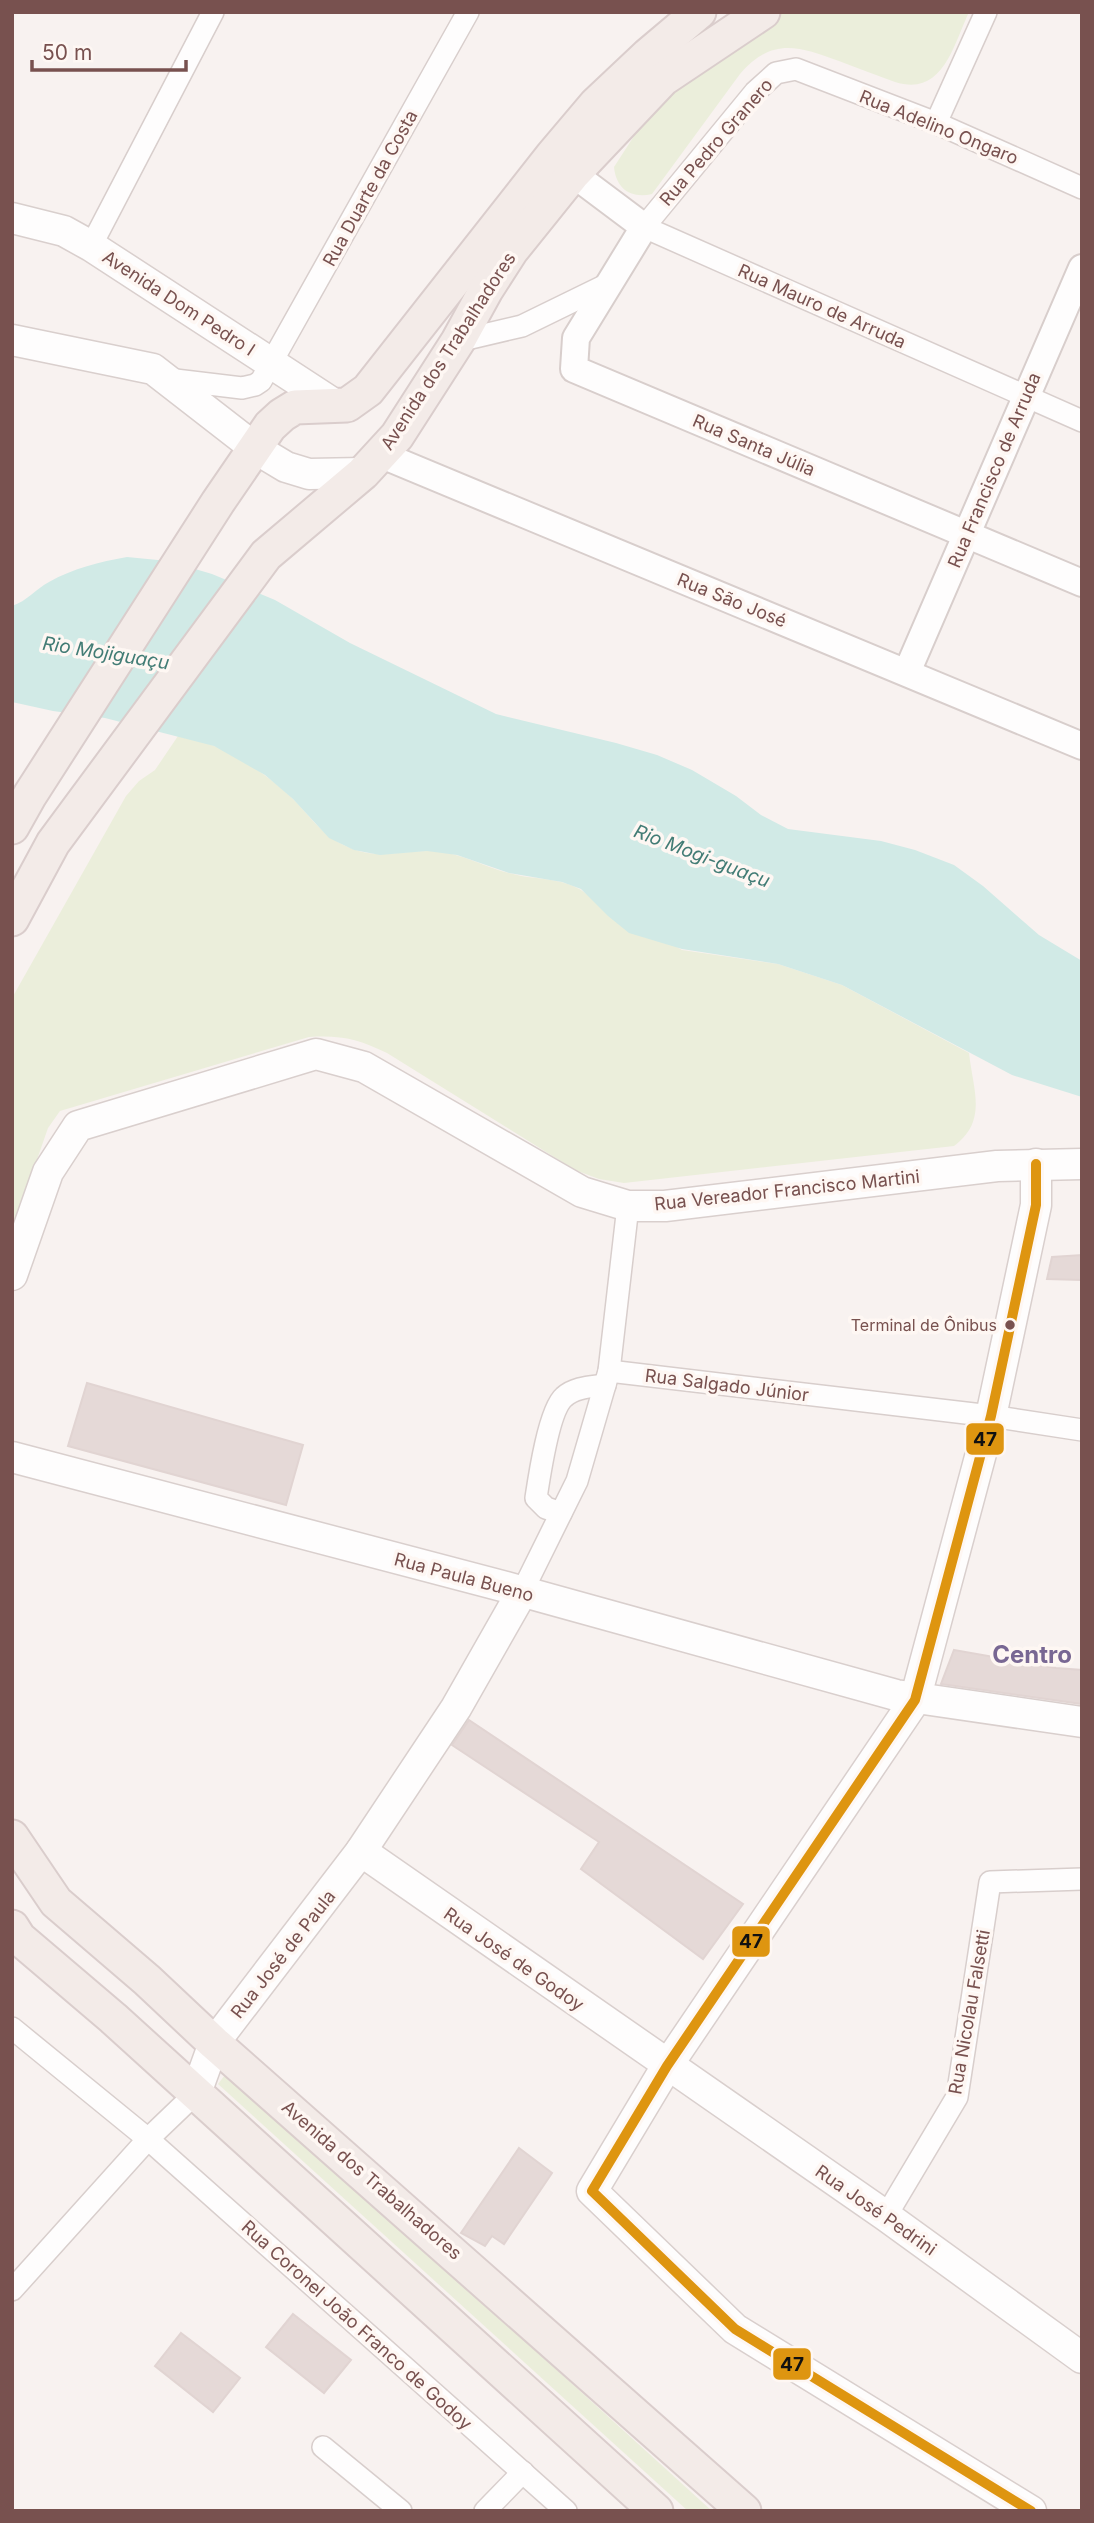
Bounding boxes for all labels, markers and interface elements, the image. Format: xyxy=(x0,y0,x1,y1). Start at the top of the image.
scale bar xyxy=(32,28,186,72)
text: 50 m xyxy=(42,40,92,65)
street label: Rua Pedro Granero xyxy=(655,74,777,210)
street label: Rua Adelino Ongaro xyxy=(857,86,1021,168)
street label: Rua Duarte da Costa xyxy=(318,106,422,270)
street label: Avenida Dom Pedro I xyxy=(99,246,259,360)
street label: Avenida dos Trabalhadores xyxy=(376,248,520,454)
street label: Rua Mauro de Arruda xyxy=(735,260,909,352)
street label: Rua Francisco de Arruda xyxy=(943,369,1045,571)
street label: Rua Santa Júlia xyxy=(690,410,818,480)
street label: Rua São José xyxy=(674,569,790,631)
water label: Rio Mojiguaçu xyxy=(41,632,171,674)
water label: Rio Mogi-guaçu xyxy=(631,819,773,893)
street label: Rua Vereador Francisco Martini xyxy=(653,1166,921,1214)
place label: Terminal de Ônibus xyxy=(851,1315,997,1335)
marker: Terminal de Ônibus xyxy=(1003,1318,1017,1332)
street label: Rua Salgado Júnior xyxy=(644,1365,810,1405)
line badge: 47 xyxy=(965,1422,1005,1456)
text: 47 xyxy=(973,1428,997,1451)
street label: Rua Paula Bueno xyxy=(392,1548,536,1606)
district label: Centro xyxy=(992,1640,1072,1669)
street label: Rua José de Paula xyxy=(226,1886,340,2022)
street label: Rua José de Godoy xyxy=(440,1903,588,2015)
line badge: 47 xyxy=(731,1925,771,1958)
street label: Rua Nicolau Falsetti xyxy=(944,1928,994,2096)
text: 47 xyxy=(739,1930,763,1953)
street label: Avenida dos Trabalhadores xyxy=(278,2096,466,2264)
street label: Rua José Pedrini xyxy=(811,2160,941,2260)
street label: Rua Coronel João Franco de Godoy xyxy=(238,2216,476,2434)
line badge: 47 xyxy=(772,2347,812,2381)
text: 47 xyxy=(780,2353,804,2376)

